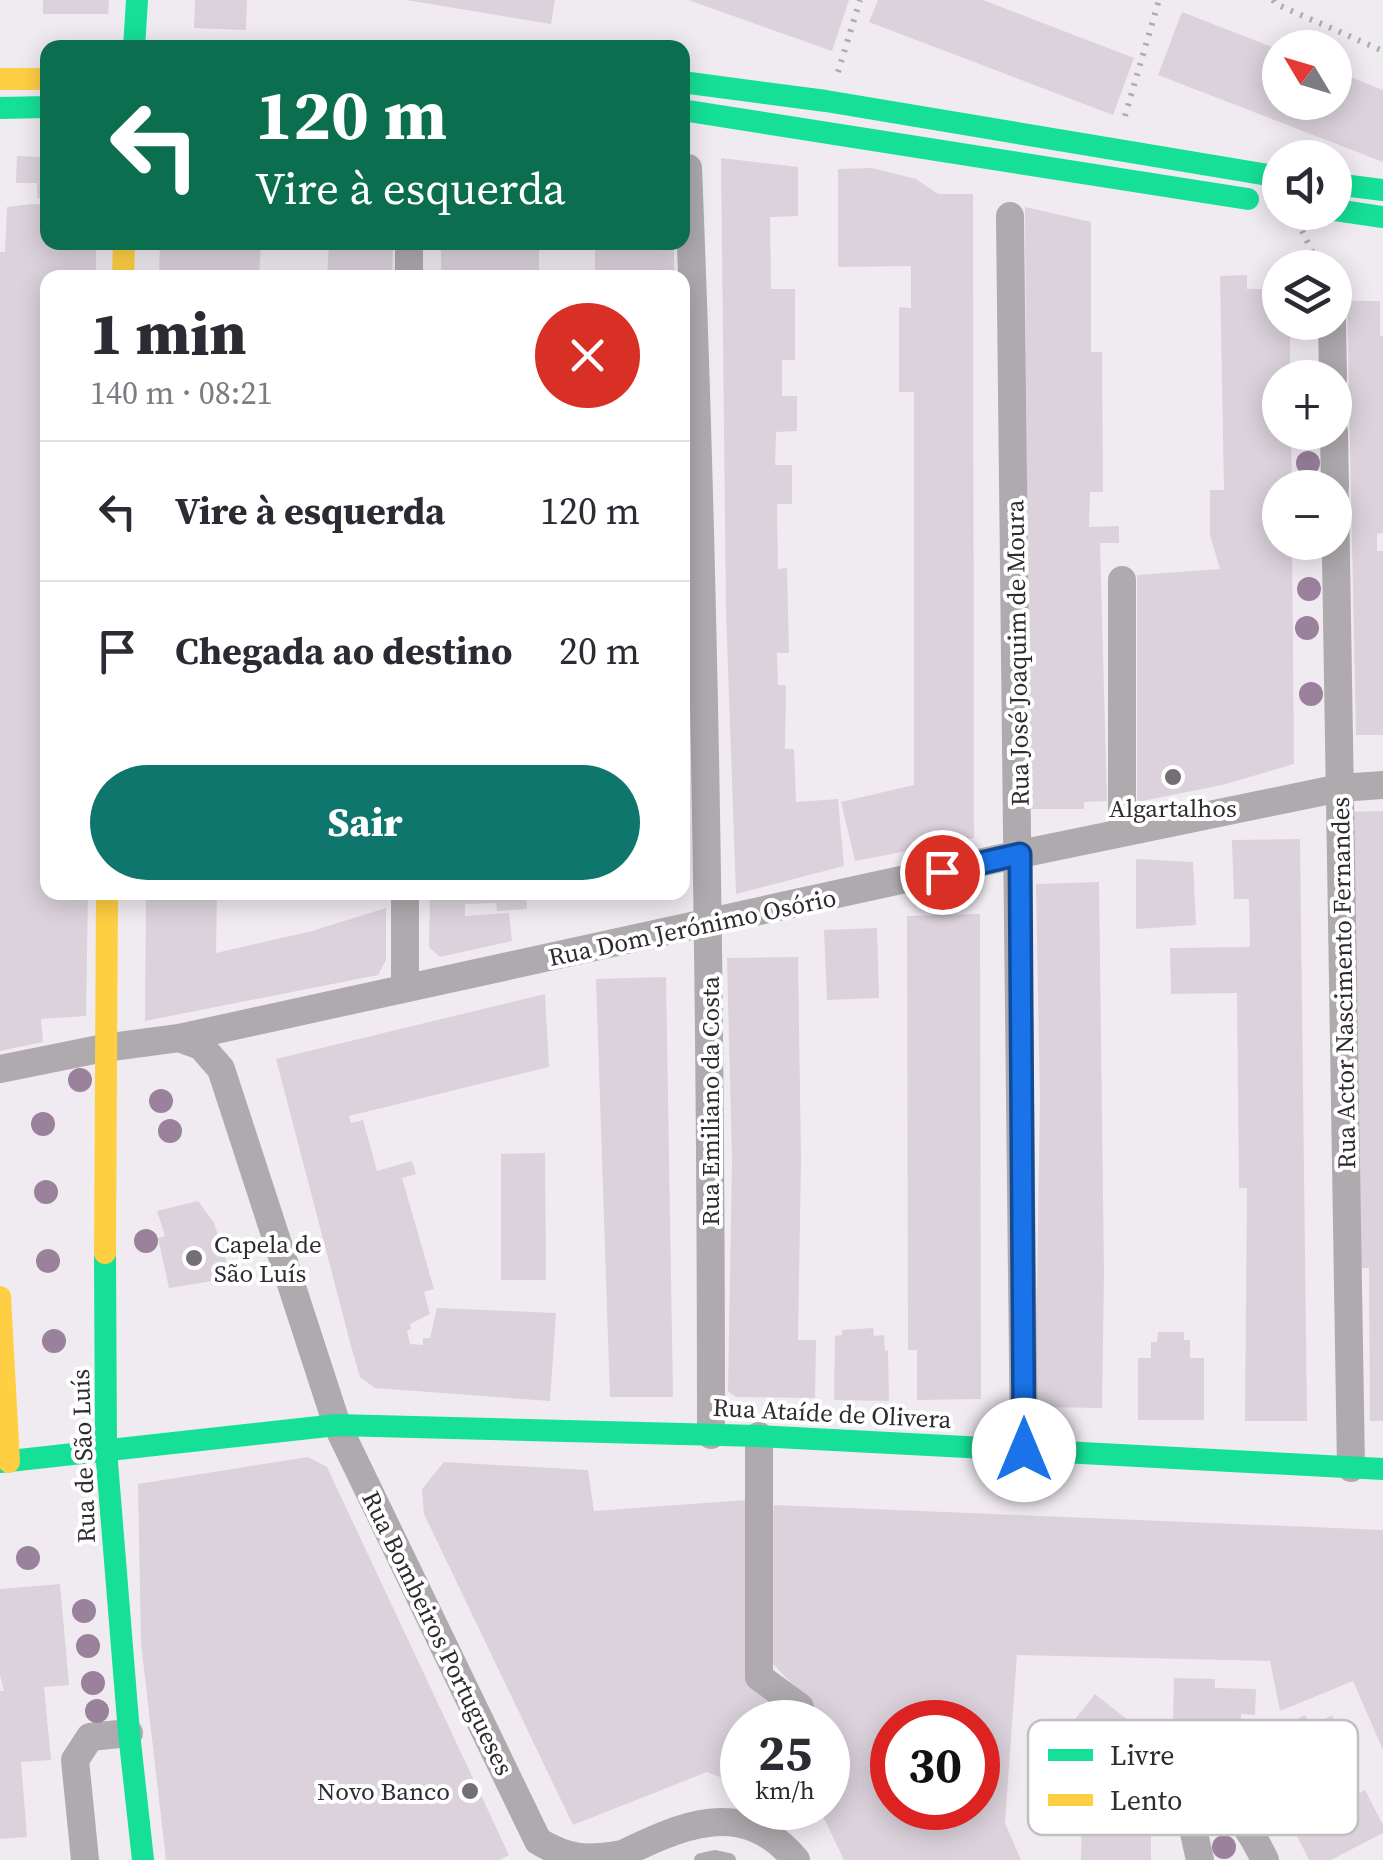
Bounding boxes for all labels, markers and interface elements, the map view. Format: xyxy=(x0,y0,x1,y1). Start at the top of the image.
north arrow xyxy=(1262,30,1352,120)
map controls xyxy=(1262,30,1352,560)
text: 120 m xyxy=(255,66,447,162)
icon: left xyxy=(90,80,220,210)
button: sound xyxy=(1262,140,1352,230)
text: Vire à esquerda xyxy=(255,157,566,219)
button: layers xyxy=(1262,250,1352,340)
text: 1 min xyxy=(90,292,246,374)
button: close xyxy=(535,303,640,408)
button: + xyxy=(1262,360,1352,450)
text: 140 m · 08:21 xyxy=(90,371,272,415)
button: − xyxy=(1262,470,1352,560)
icon: left xyxy=(90,484,145,539)
text: Vire à esquerda xyxy=(175,485,445,537)
text: 120 m xyxy=(540,485,640,537)
street label: Rua José Joaquim de Moura xyxy=(997,499,1037,807)
icon: arrive xyxy=(90,624,145,679)
text: Chegada ao destino xyxy=(175,625,513,677)
text: 20 m xyxy=(559,625,640,677)
button: Sair xyxy=(90,765,640,880)
marker: Algartalhos xyxy=(1162,766,1184,788)
place label: Algartalhos xyxy=(1109,791,1237,825)
street label: Rua Actor Nascimento Fernandes xyxy=(1323,797,1363,1169)
pin xyxy=(900,830,985,915)
icon: arrive xyxy=(915,845,970,900)
street label: Rua Dom Jerónimo Osório xyxy=(545,880,839,974)
street label: Rua Emiliano da Costa xyxy=(693,976,727,1226)
place label: Capela de São Luís xyxy=(214,1227,322,1290)
marker: Capela de São Luís xyxy=(183,1247,205,1269)
street label: Rua de São Luís xyxy=(63,1368,103,1544)
street label: Rua Ataíde de Olivera xyxy=(712,1390,953,1436)
position arrow xyxy=(972,1398,1076,1502)
street label: Rua Bombeiros Portugueses xyxy=(354,1485,522,1781)
speed limit sign: 30 xyxy=(870,1700,1000,1830)
text: 25 xyxy=(758,1718,812,1787)
legend xyxy=(1028,1720,1358,1835)
text: Livre xyxy=(1110,1736,1175,1774)
text: km/h xyxy=(755,1773,815,1807)
place label: Novo Banco xyxy=(317,1774,450,1808)
marker: Novo Banco xyxy=(459,1780,481,1802)
text: Lento xyxy=(1110,1781,1182,1819)

